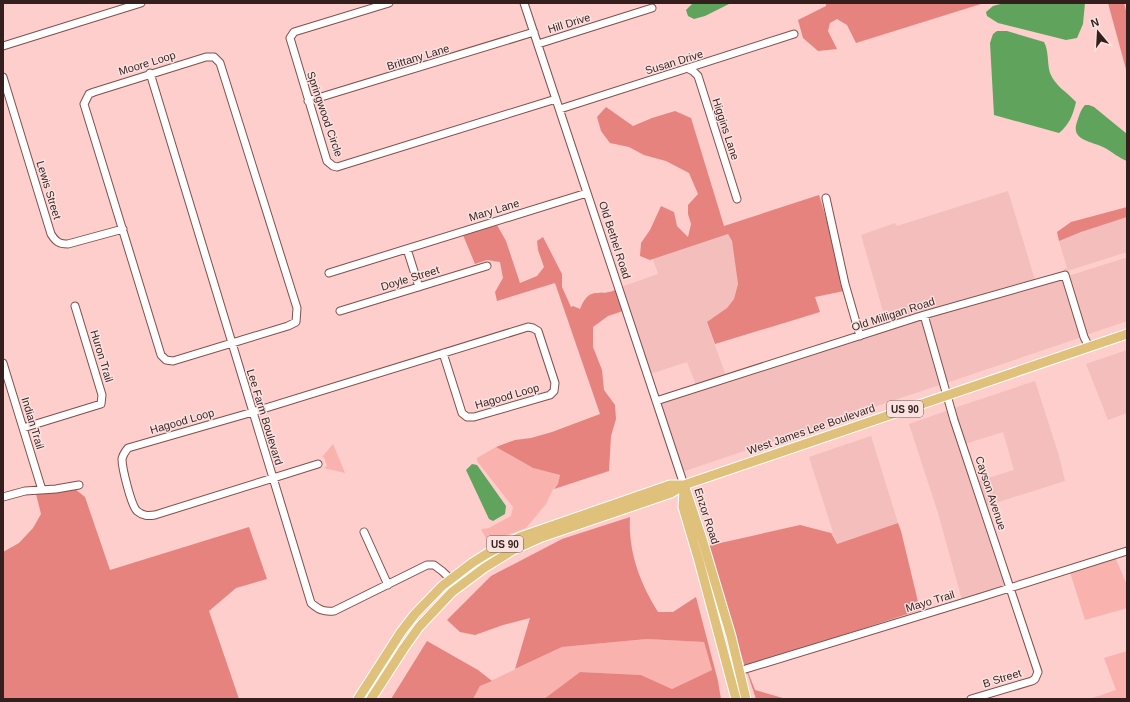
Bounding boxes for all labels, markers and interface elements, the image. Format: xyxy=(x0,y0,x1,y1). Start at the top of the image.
street label: Hill Drive xyxy=(546,11,592,35)
north arrow xyxy=(1078,12,1118,52)
text: N xyxy=(1089,16,1101,29)
street label: Brittany Lane xyxy=(385,42,451,72)
street label: Susan Drive xyxy=(644,48,704,76)
street label: Moore Loop xyxy=(117,49,177,77)
street label: Springwood Circle xyxy=(305,70,345,158)
street label: Higgins Lane xyxy=(710,97,742,161)
street label: Lewis Street xyxy=(34,159,64,221)
street label: Mary Lane xyxy=(467,197,521,223)
street label: Old Bethel Road xyxy=(597,200,633,280)
street label: Doyle Street xyxy=(379,263,441,293)
street label: Old Milligan Road xyxy=(850,295,936,333)
street label: Huron Trail xyxy=(88,329,116,383)
street label: Lee Farm Boulevard xyxy=(245,368,285,466)
street label: Hagood Loop xyxy=(474,381,540,411)
street label: Indian Trail xyxy=(19,396,47,450)
street label: West James Lee Boulevard xyxy=(746,401,876,457)
road number: US 90 xyxy=(887,401,923,417)
street label: Hagood Loop xyxy=(149,406,215,436)
street label: Cayson Avenue xyxy=(973,455,1009,531)
street label: Enzor Road xyxy=(692,487,722,545)
road number: US 90 xyxy=(487,536,523,552)
street label: Mayo Trail xyxy=(904,588,956,614)
street label: B Street xyxy=(981,666,1023,690)

